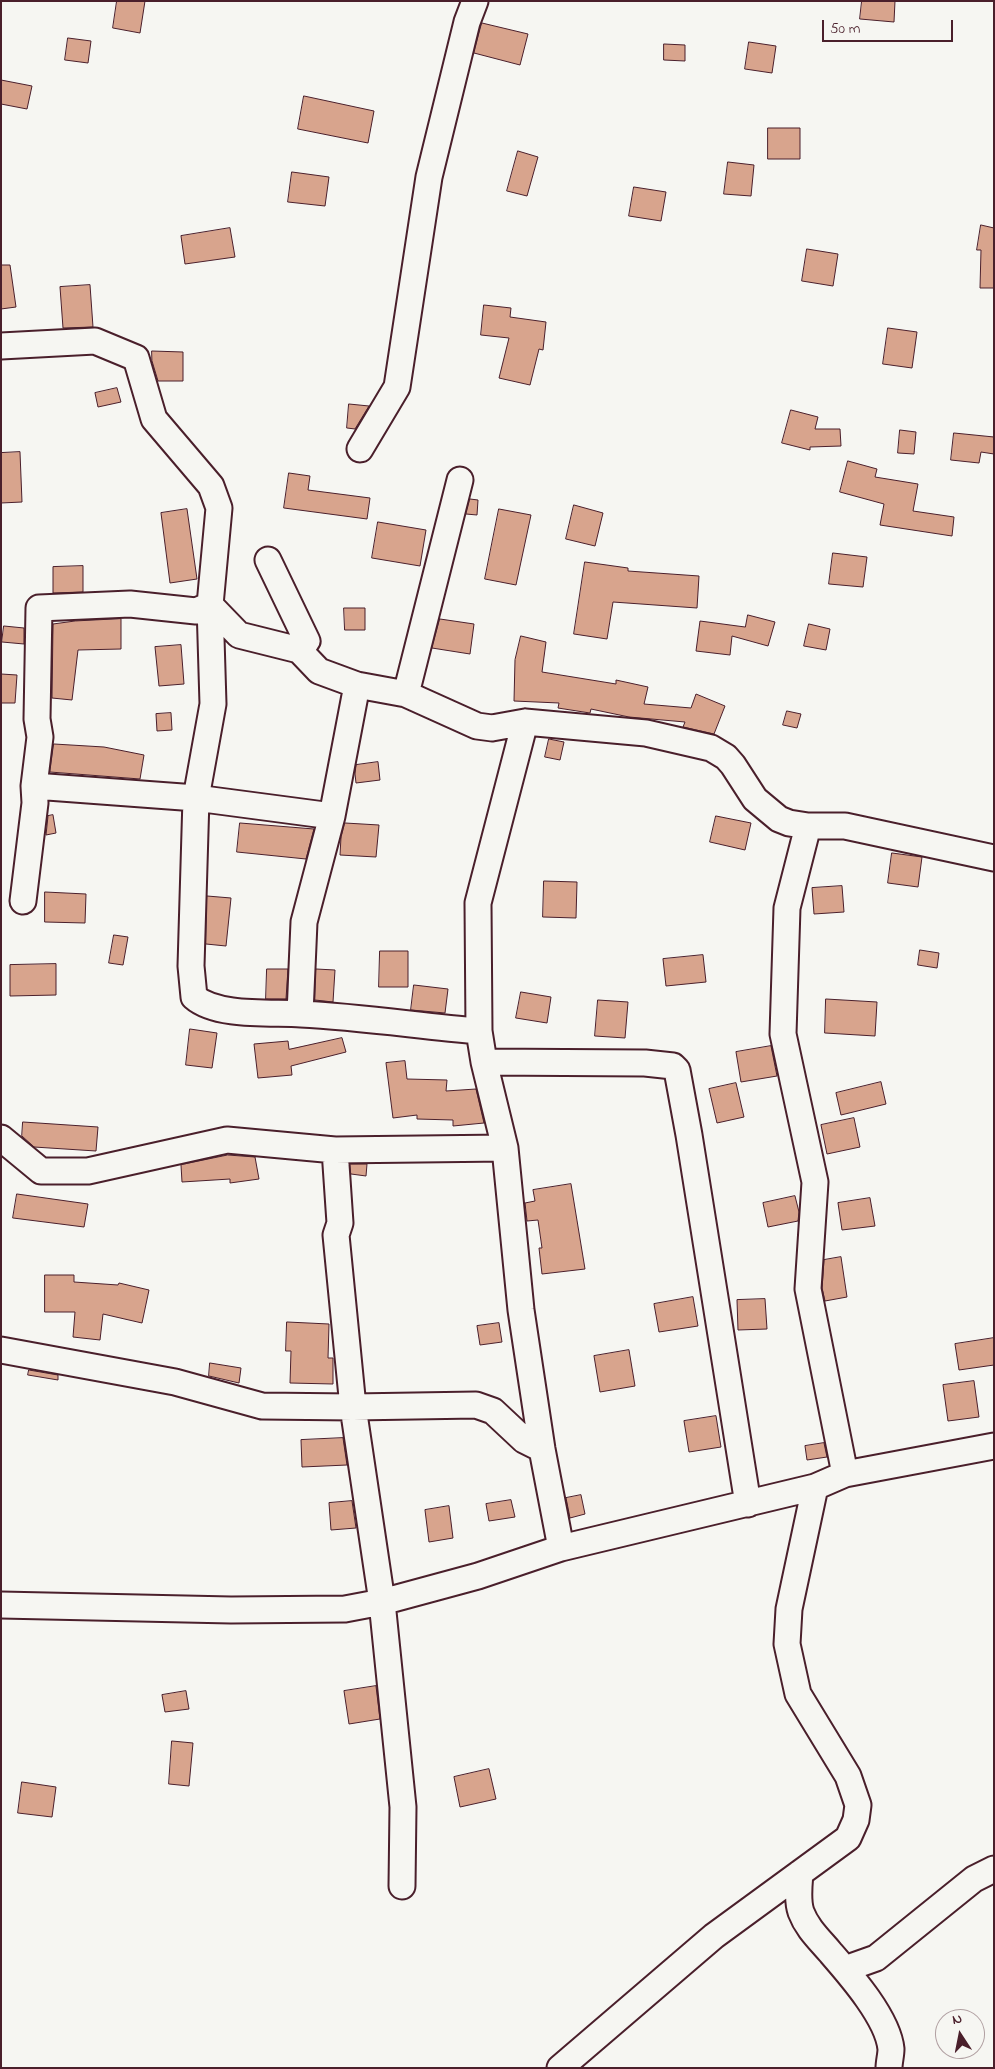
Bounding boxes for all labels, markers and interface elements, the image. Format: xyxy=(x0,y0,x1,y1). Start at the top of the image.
scale bar xyxy=(825,10,956,42)
text: 50 m xyxy=(830,18,860,40)
north arrow xyxy=(935,2009,985,2059)
text: N xyxy=(951,2009,964,2031)

